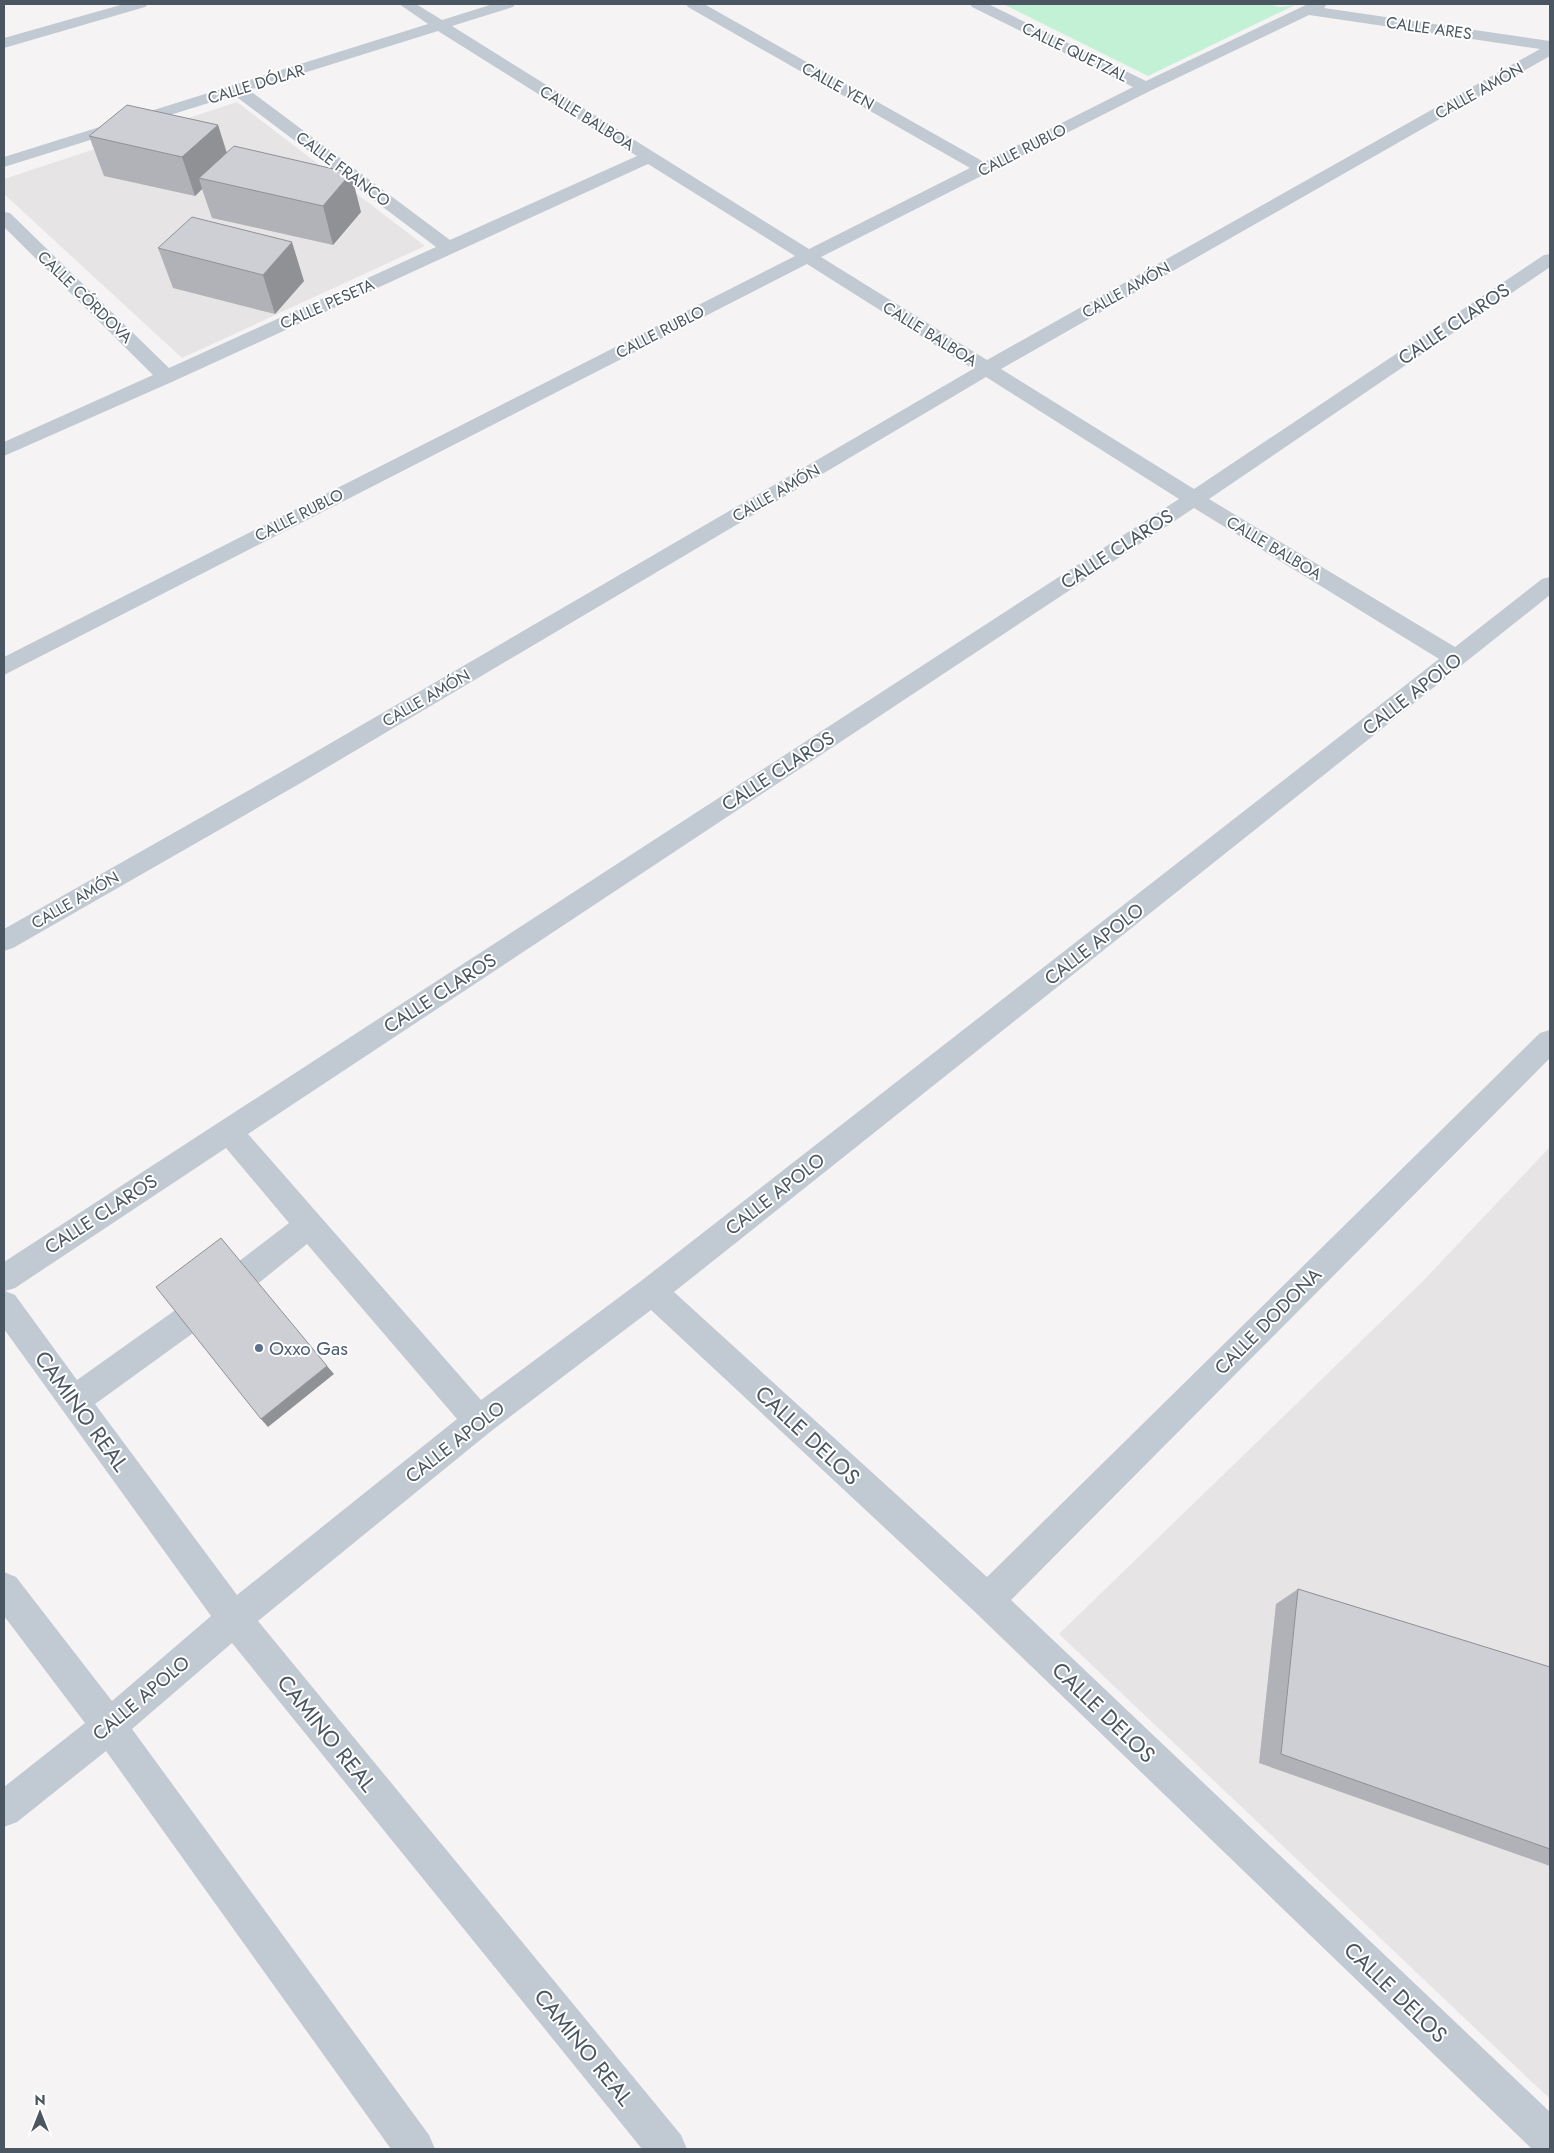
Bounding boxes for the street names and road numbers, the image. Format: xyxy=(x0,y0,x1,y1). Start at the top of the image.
street label: CALLE ARES xyxy=(1385,11,1474,45)
street label: CALLE QUETZAL xyxy=(1018,16,1133,88)
street label: CALLE YEN xyxy=(798,57,878,115)
street label: CALLE AMÓN xyxy=(1431,57,1527,125)
street label: CALLE DÓLAR xyxy=(205,58,307,110)
street label: CALLE BALBOA xyxy=(535,80,639,156)
street label: CALLE RUBLO xyxy=(974,118,1070,182)
street label: CALLE FRANCO xyxy=(291,126,395,212)
street label: CALLE CÓRDOVA xyxy=(32,246,138,349)
street label: CALLE AMÓN xyxy=(1078,256,1174,324)
street label: CALLE PESETA xyxy=(276,273,378,335)
street label: CALLE CLAROS xyxy=(1393,277,1515,371)
street label: CALLE BALBOA xyxy=(878,296,982,372)
street label: CALLE RUBLO xyxy=(612,300,708,364)
street label: CALLE AMÓN xyxy=(728,459,824,527)
street label: CALLE RUBLO xyxy=(251,483,347,547)
street label: CALLE CLAROS xyxy=(1055,502,1179,596)
street label: CALLE BALBOA xyxy=(1222,510,1326,586)
street label: CALLE APOLO xyxy=(1357,647,1467,741)
street label: CALLE AMÓN xyxy=(378,664,474,732)
street label: CALLE CLAROS xyxy=(716,724,840,818)
street label: CALLE AMÓN xyxy=(27,866,123,934)
street label: CALLE APOLO xyxy=(1039,897,1149,991)
street label: CALLE CLAROS xyxy=(378,946,502,1040)
street label: CALLE APOLO xyxy=(720,1147,830,1241)
street label: CALLE CLAROS xyxy=(39,1167,163,1261)
street label: CALLE DODONA xyxy=(1208,1261,1328,1381)
street label: CAMINO REAL xyxy=(27,1344,137,1478)
street label: CALLE DELOS xyxy=(748,1378,868,1492)
street label: CALLE APOLO xyxy=(400,1395,510,1489)
street label: CALLE APOLO xyxy=(87,1649,195,1747)
street label: CALLE DELOS xyxy=(1045,1654,1163,1770)
street label: CAMINO REAL xyxy=(270,1668,384,1798)
street label: CALLE DELOS xyxy=(1337,1934,1455,2050)
street label: CAMINO REAL xyxy=(527,1982,641,2112)

